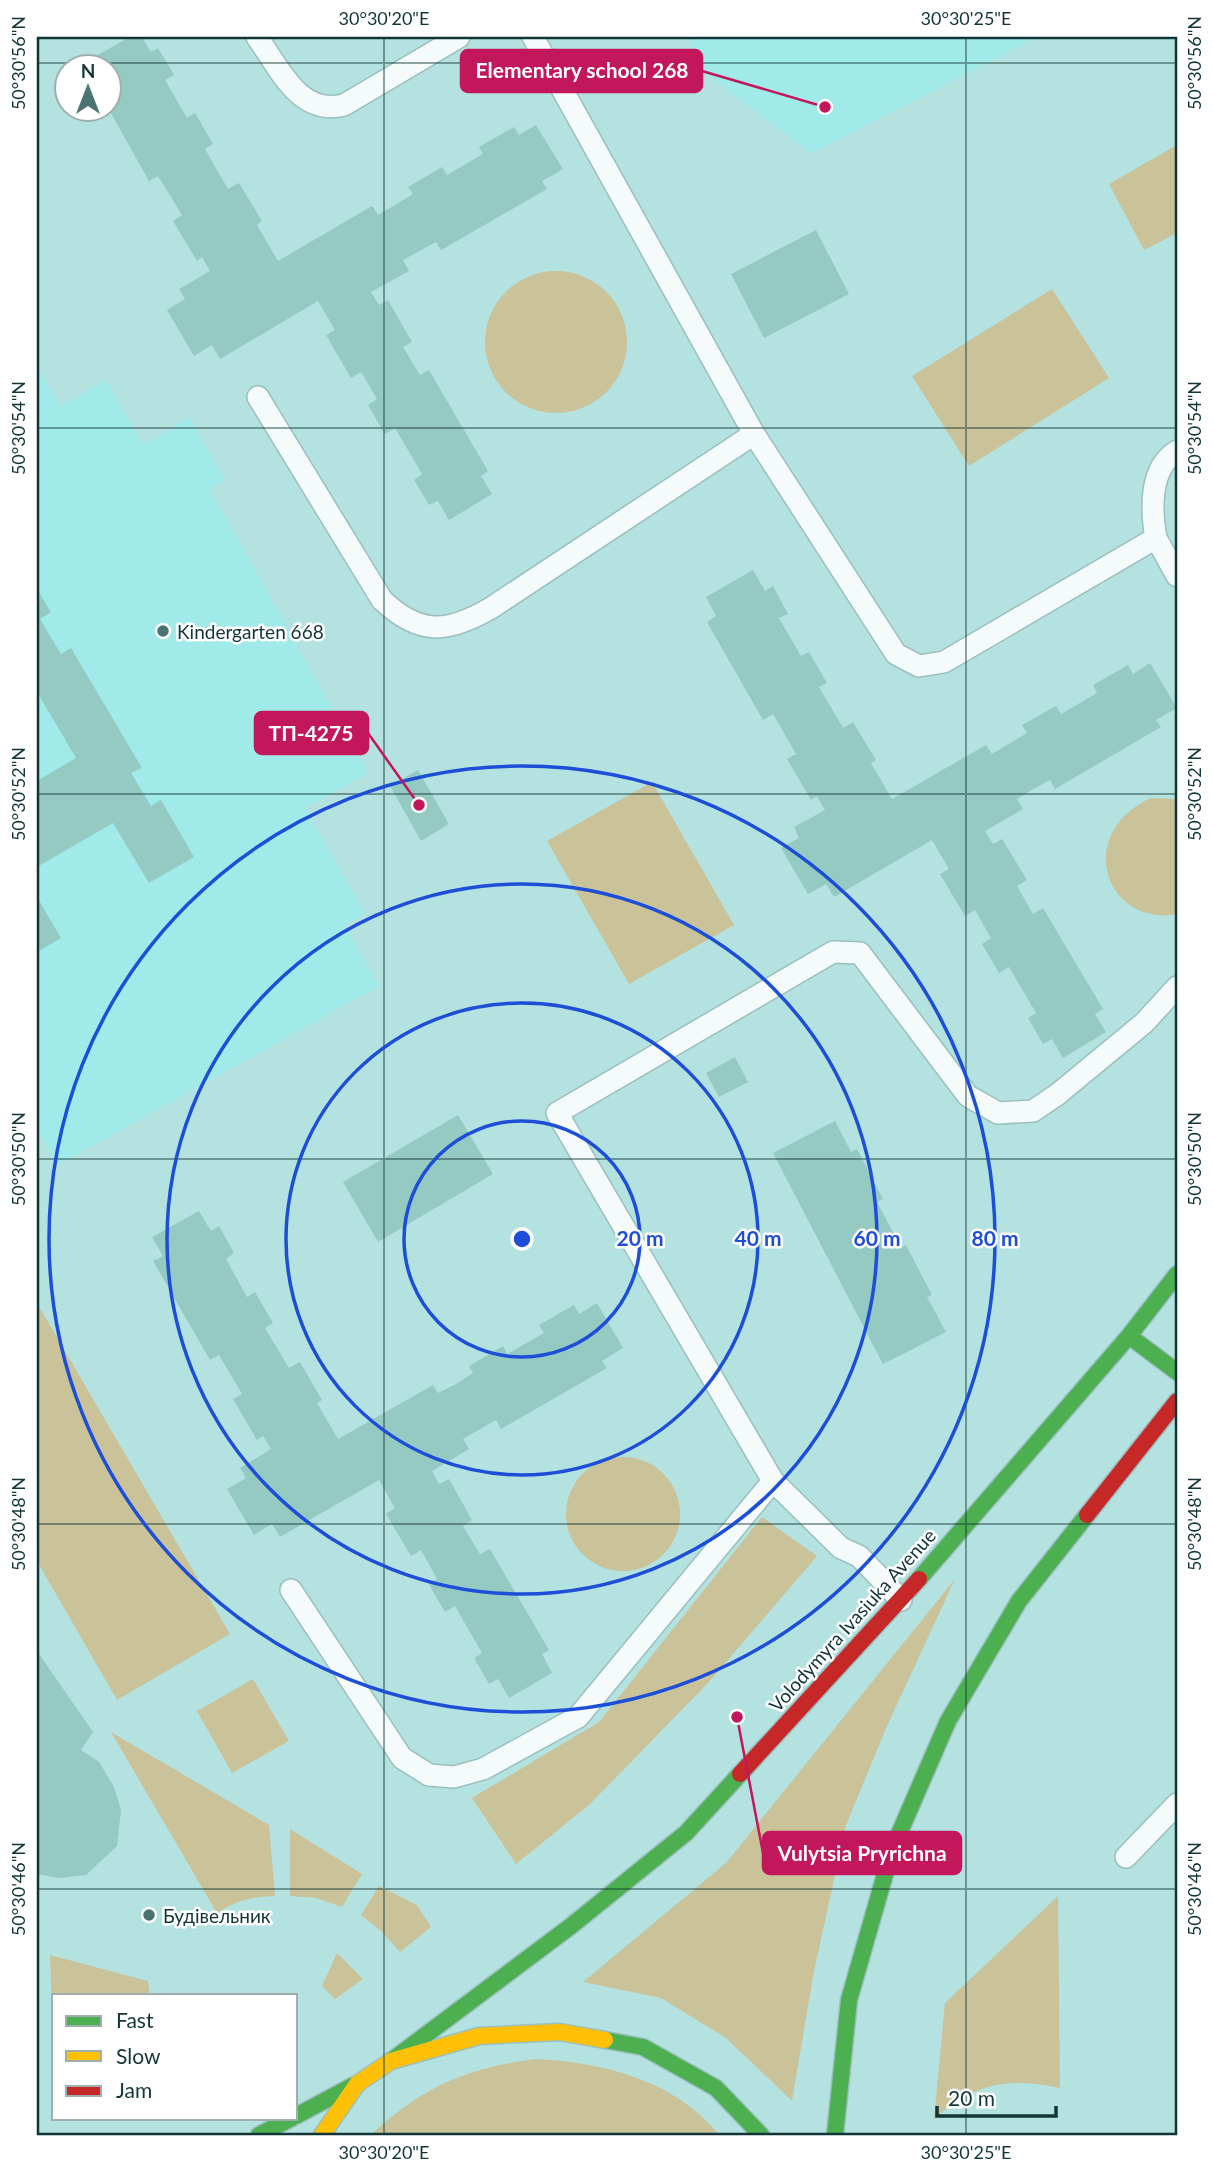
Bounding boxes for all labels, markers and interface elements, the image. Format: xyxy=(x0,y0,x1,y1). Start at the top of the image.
text: 30°30'20"E xyxy=(339,7,429,29)
text: 30°30'25"E xyxy=(921,7,1011,29)
text: 50°30'56"N xyxy=(7,16,29,110)
text: 50°30'56"N xyxy=(1183,16,1205,110)
callout: Elementary school 268 xyxy=(461,50,702,92)
north arrow xyxy=(52,52,122,122)
text: Elementary school 268 xyxy=(475,57,689,82)
text: N xyxy=(81,59,95,82)
text: 50°30'54"N xyxy=(7,381,29,475)
text: 50°30'54"N xyxy=(1183,381,1205,475)
place label: Kindergarten 668 xyxy=(177,620,324,643)
marker: Kindergarten 668 xyxy=(155,623,171,639)
callout: ТП-4275 xyxy=(255,712,368,754)
text: ТП-4275 xyxy=(269,720,353,745)
text: 50°30'52"N xyxy=(7,747,29,841)
text: 50°30'52"N xyxy=(1183,747,1205,841)
text: 50°30'50"N xyxy=(7,1112,29,1206)
text: 50°30'50"N xyxy=(1183,1112,1205,1206)
text: 20 m xyxy=(616,1225,664,1250)
text: 40 m xyxy=(734,1225,782,1250)
text: 60 m xyxy=(853,1225,901,1250)
text: 80 m xyxy=(971,1225,1019,1250)
centre of rings xyxy=(510,1227,534,1251)
text: 50°30'48"N xyxy=(7,1477,29,1571)
text: 50°30'48"N xyxy=(1183,1477,1205,1571)
street label: Volodymyra Ivasiuka Avenue xyxy=(764,1524,940,1716)
callout: Vulytsia Pryrichna xyxy=(763,1832,961,1874)
text: Vulytsia Pryrichna xyxy=(776,1840,947,1865)
text: 50°30'46"N xyxy=(7,1842,29,1936)
text: 50°30'46"N xyxy=(1183,1842,1205,1936)
place label: Будівельник xyxy=(163,1904,271,1927)
marker: Будівельник xyxy=(141,1907,157,1923)
legend xyxy=(52,1994,298,2120)
text: Fast xyxy=(116,2007,154,2032)
text: Slow xyxy=(116,2043,161,2068)
scale bar xyxy=(937,2074,1056,2118)
text: Jam xyxy=(116,2077,152,2102)
text: 20 m xyxy=(948,2085,995,2110)
text: 30°30'20"E xyxy=(339,2141,429,2163)
text: 30°30'25"E xyxy=(921,2141,1011,2163)

